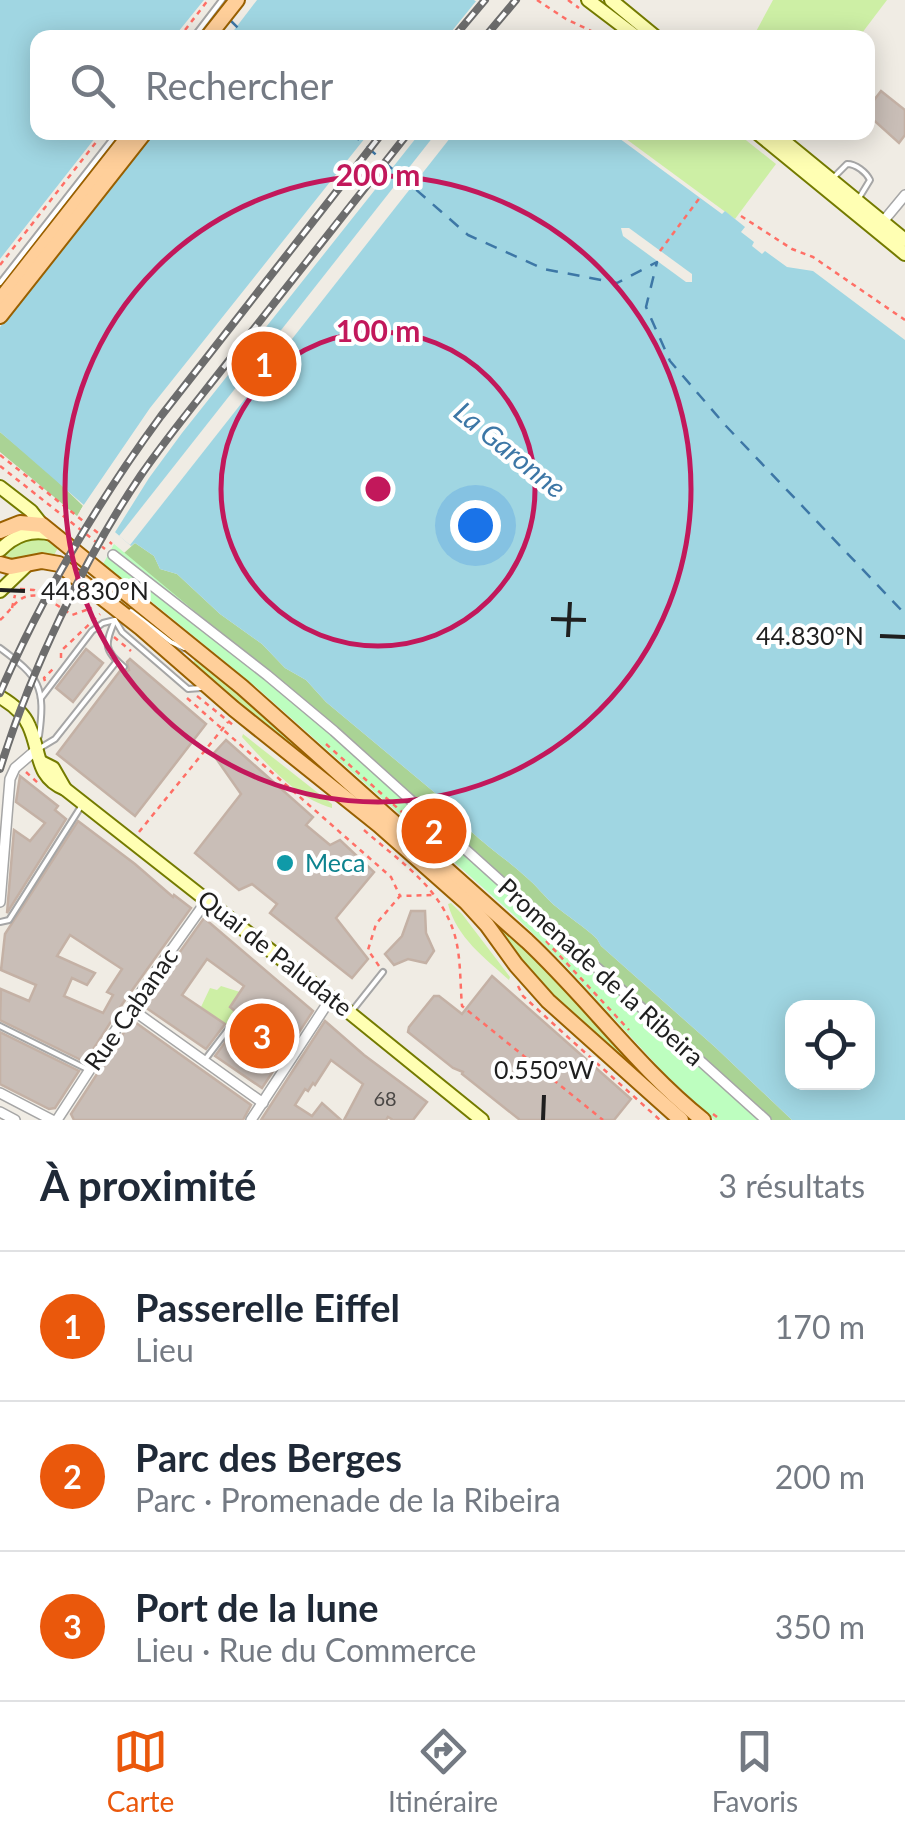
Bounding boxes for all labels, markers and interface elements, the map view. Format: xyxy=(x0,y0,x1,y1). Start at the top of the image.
search box xyxy=(30,30,875,140)
icon: search xyxy=(65,58,120,113)
text: Rechercher xyxy=(145,62,333,108)
text: 200 m xyxy=(336,156,420,192)
text: 100 m xyxy=(336,312,420,348)
pin: 1 xyxy=(232,326,296,402)
water label: La Garonne xyxy=(448,394,573,504)
centre of rings xyxy=(360,471,396,507)
your location xyxy=(450,500,501,551)
text: 44.830°N xyxy=(41,575,149,605)
text: 44.830°N xyxy=(756,620,864,650)
pin: 2 xyxy=(402,794,466,868)
place label: Meca xyxy=(305,847,365,877)
marker: Meca xyxy=(274,852,296,874)
street label: Promenade de la Ribeira xyxy=(493,871,710,1071)
street label: Quai de Paludate xyxy=(193,883,359,1022)
street label: Rue Cabanac xyxy=(77,941,183,1075)
pin: 3 xyxy=(230,998,294,1074)
map controls xyxy=(785,1000,875,1090)
button: locate xyxy=(785,1000,875,1090)
text: 0.550°W xyxy=(494,1054,594,1084)
house number: 68 xyxy=(373,1086,397,1110)
text: À proximité xyxy=(40,1160,256,1210)
text: 3 résultats xyxy=(719,1166,865,1205)
text: Passerelle Eiffel xyxy=(135,1284,400,1330)
text: 1 xyxy=(63,1307,82,1346)
text: 170 m xyxy=(775,1307,865,1346)
text: Lieu xyxy=(135,1330,194,1369)
text: Parc des Berges xyxy=(135,1434,402,1480)
text: 2 xyxy=(63,1457,82,1496)
text: 200 m xyxy=(775,1457,865,1496)
text: Parc · Promenade de la Ribeira xyxy=(135,1480,561,1519)
text: Port de la lune xyxy=(135,1584,379,1630)
text: 3 xyxy=(63,1607,82,1646)
text: 350 m xyxy=(775,1607,865,1646)
text: Lieu · Rue du Commerce xyxy=(135,1630,476,1669)
tab: Carte xyxy=(107,1724,174,1818)
tab: Itinéraire xyxy=(388,1724,498,1818)
tab: Favoris xyxy=(712,1724,798,1818)

